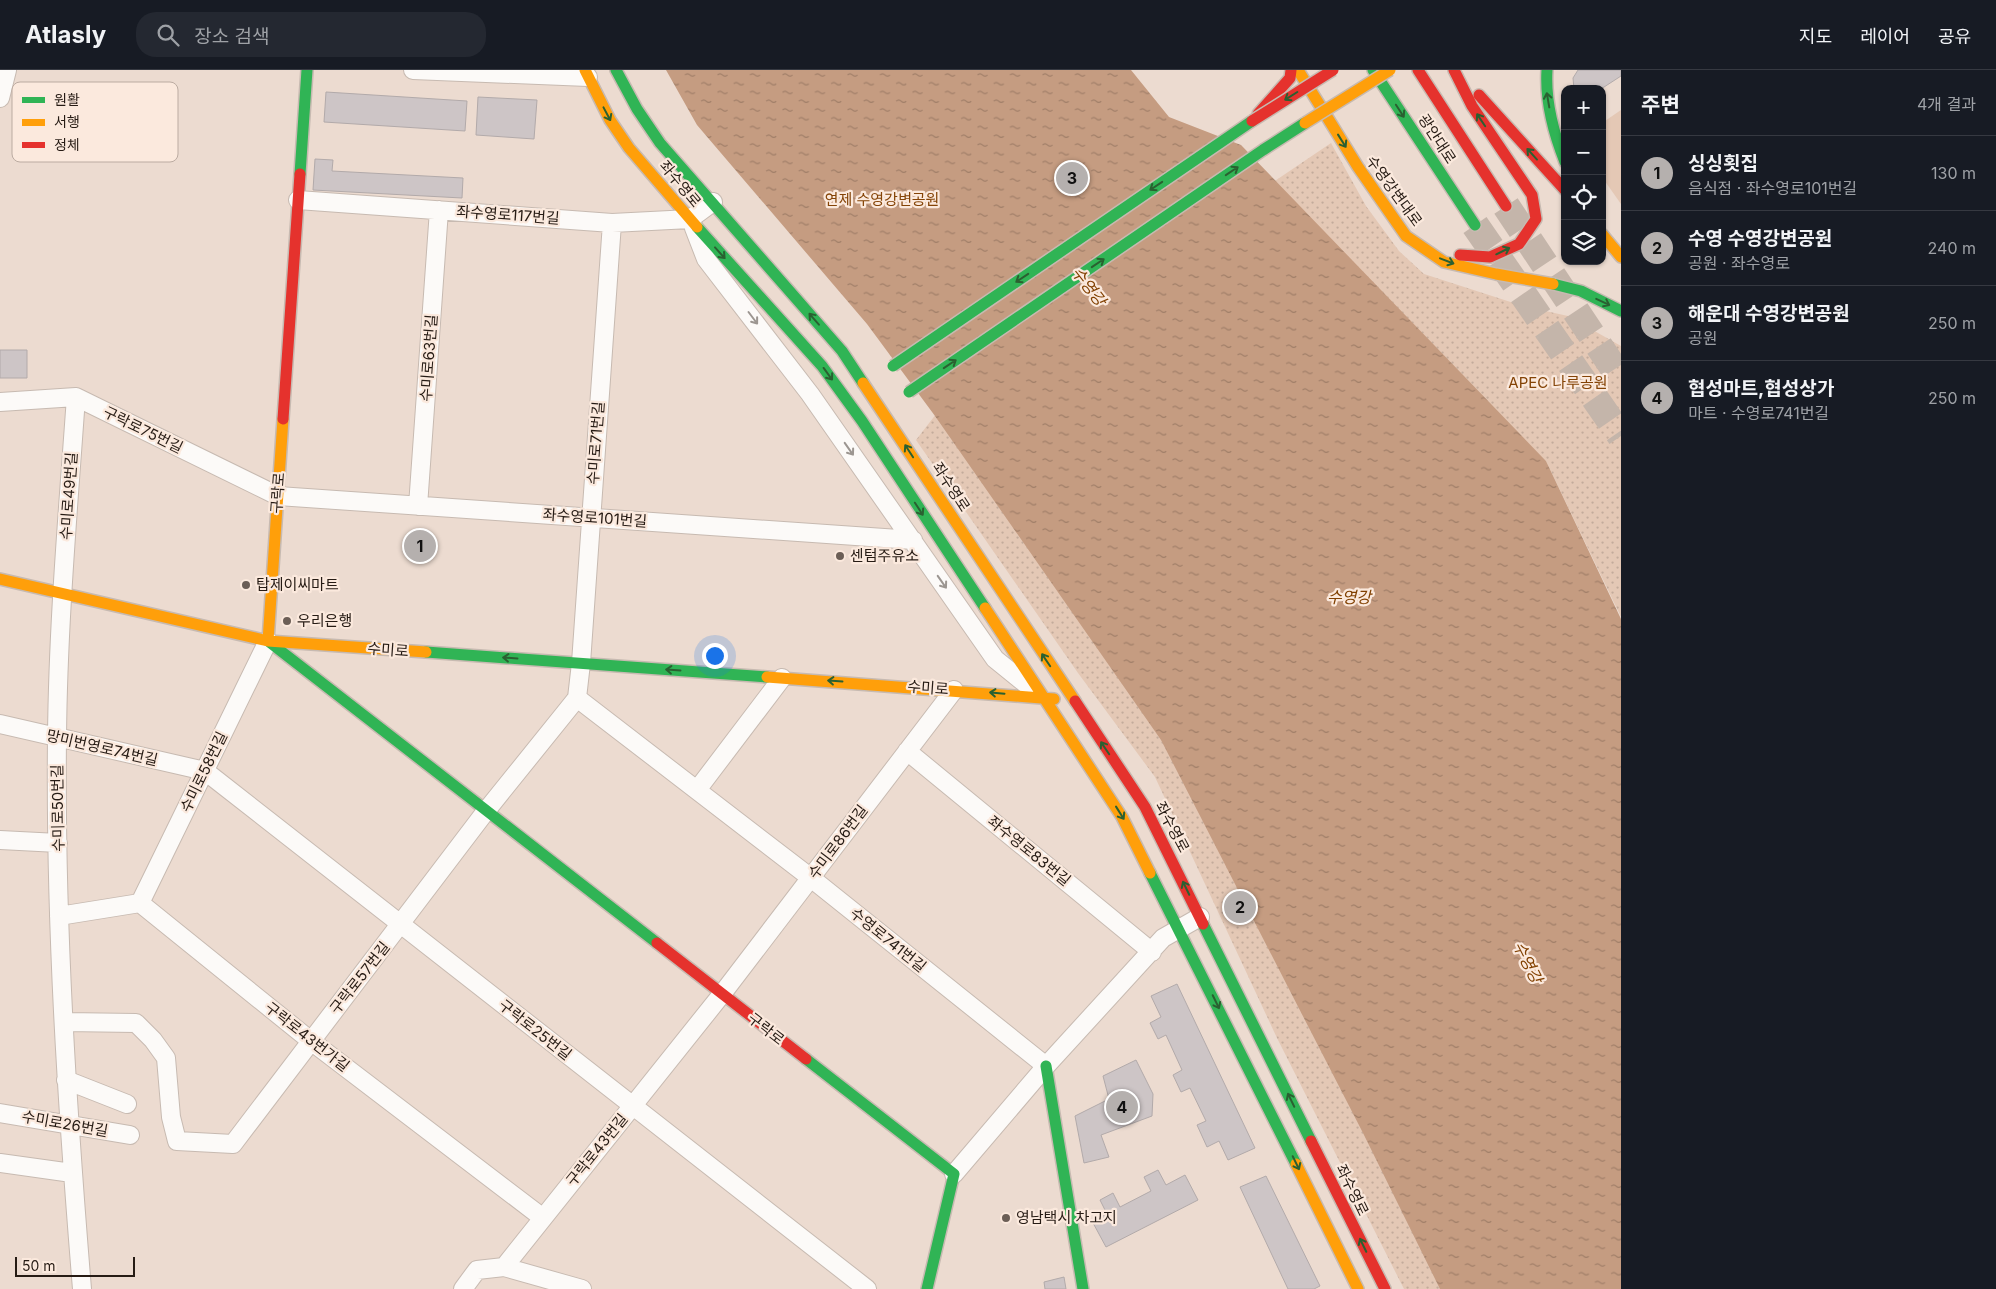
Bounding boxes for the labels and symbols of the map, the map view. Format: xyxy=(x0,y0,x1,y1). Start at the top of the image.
legend xyxy=(12,82,178,162)
text: 원활 xyxy=(54,91,80,108)
one-way arrow xyxy=(1285,91,1299,101)
one-way arrow xyxy=(1542,92,1552,108)
one-way arrow xyxy=(1395,103,1405,117)
one-way arrow xyxy=(602,106,612,121)
street label: 광안대로 xyxy=(1414,110,1460,167)
text: 서행 xyxy=(54,113,80,130)
one-way arrow xyxy=(1476,113,1487,127)
one-way arrow xyxy=(1337,134,1347,148)
text: 정체 xyxy=(54,136,80,153)
one-way arrow xyxy=(1526,147,1538,160)
street label: 수영강변대로 xyxy=(1362,152,1426,230)
street label: 좌수영로 xyxy=(655,156,705,211)
pin: 3 xyxy=(1056,159,1088,197)
one-way arrow xyxy=(1225,166,1239,176)
one-way arrow xyxy=(1149,181,1163,191)
park label: 연제 수영강변공원 xyxy=(825,190,939,209)
street label: 좌수영로117번길 xyxy=(456,201,560,228)
one-way arrow xyxy=(715,246,726,259)
one-way arrow xyxy=(1495,246,1510,256)
one-way arrow xyxy=(1091,257,1105,268)
one-way arrow xyxy=(1439,257,1454,266)
water label: 수영강 xyxy=(1068,262,1112,311)
one-way arrow xyxy=(1015,273,1029,283)
one-way arrow xyxy=(1595,297,1610,307)
one-way arrow xyxy=(747,311,758,324)
one-way arrow xyxy=(809,313,820,326)
street label: 수미로63번길 xyxy=(416,314,441,402)
one-way arrow xyxy=(942,359,956,369)
one-way arrow xyxy=(823,367,833,381)
park label: APEC 나루공원 xyxy=(1508,373,1608,392)
street label: 수미로71번길 xyxy=(583,401,608,485)
street label: 구락로75번길 xyxy=(100,402,186,457)
one-way arrow xyxy=(844,442,854,456)
one-way arrow xyxy=(904,444,914,458)
street label: 수미로49번길 xyxy=(56,451,81,541)
street label: 좌수영로 xyxy=(928,458,974,515)
street label: 구락로 xyxy=(267,472,288,514)
one-way arrow xyxy=(915,501,925,515)
street label: 좌수영로101번길 xyxy=(542,504,648,531)
pin: 1 xyxy=(404,527,436,565)
place label: 센텀주유소 xyxy=(850,546,919,565)
marker: 센텀주유소 xyxy=(834,550,846,562)
place label: 탑제이씨마트 xyxy=(256,575,339,594)
one-way arrow xyxy=(937,575,947,589)
marker: 탑제이씨마트 xyxy=(240,579,252,591)
water label: 수영강 xyxy=(1327,587,1373,607)
place label: 우리은행 xyxy=(297,611,352,630)
marker: 우리은행 xyxy=(281,615,293,627)
street label: 수미로 xyxy=(367,639,409,660)
your location xyxy=(702,643,728,669)
one-way arrow xyxy=(1041,653,1051,667)
one-way arrow xyxy=(503,654,519,663)
one-way arrow xyxy=(665,665,681,675)
one-way arrow xyxy=(827,677,843,686)
street label: 수미로 xyxy=(907,677,949,698)
one-way arrow xyxy=(989,689,1005,698)
street label: 망미번영로74번길 xyxy=(44,725,160,770)
street label: 수미로58번길 xyxy=(176,728,231,815)
one-way arrow xyxy=(1100,741,1110,755)
street label: 수미로50번길 xyxy=(47,764,68,852)
street label: 좌수영로 xyxy=(1151,798,1194,856)
street label: 수미로86번길 xyxy=(804,801,872,882)
one-way arrow xyxy=(1114,806,1125,820)
street label: 좌수영로83번길 xyxy=(984,811,1075,890)
one-way arrow xyxy=(1181,881,1190,896)
pin: 2 xyxy=(1224,888,1256,926)
street label: 수영로741번길 xyxy=(847,903,930,976)
street label: 구락로57번길 xyxy=(325,938,394,1018)
water label: 수영강 xyxy=(1509,938,1548,988)
one-way arrow xyxy=(1212,994,1221,1009)
street label: 구락로25번길 xyxy=(495,995,576,1064)
street label: 구락로43번가길 xyxy=(261,998,353,1075)
street label: 구락로 xyxy=(744,1008,788,1049)
pin: 4 xyxy=(1106,1088,1138,1126)
one-way arrow xyxy=(1286,1093,1295,1108)
street label: 수미로26번길 xyxy=(20,1107,110,1140)
street label: 구락로43번길 xyxy=(562,1110,632,1190)
one-way arrow xyxy=(1292,1155,1301,1170)
street label: 좌수영로 xyxy=(1332,1161,1373,1219)
place label: 영남택시 차고지 xyxy=(1016,1208,1117,1227)
marker: 영남택시 차고지 xyxy=(1000,1212,1012,1224)
one-way arrow xyxy=(1358,1238,1368,1253)
scale bar xyxy=(15,1254,135,1277)

